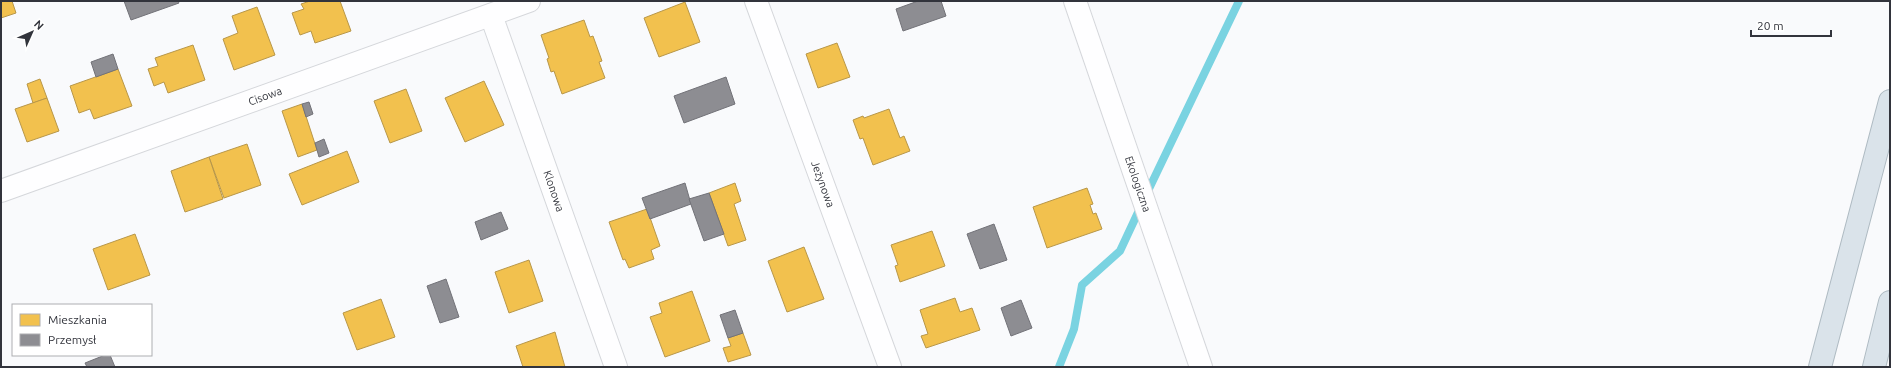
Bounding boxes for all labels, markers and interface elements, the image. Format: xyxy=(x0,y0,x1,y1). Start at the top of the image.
north arrow xyxy=(12,12,52,52)
scale bar xyxy=(1751,12,1831,38)
text: N xyxy=(32,18,46,32)
text: 20 m xyxy=(1757,19,1784,32)
street label: Cisowa xyxy=(247,84,283,108)
street label: Ekologiczna xyxy=(1123,154,1153,214)
street label: Jeżynowa xyxy=(809,159,837,209)
street label: Klonowa xyxy=(541,169,567,213)
legend xyxy=(12,304,152,356)
text: Mieszkania xyxy=(48,313,107,326)
text: Przemysł xyxy=(48,333,97,346)

